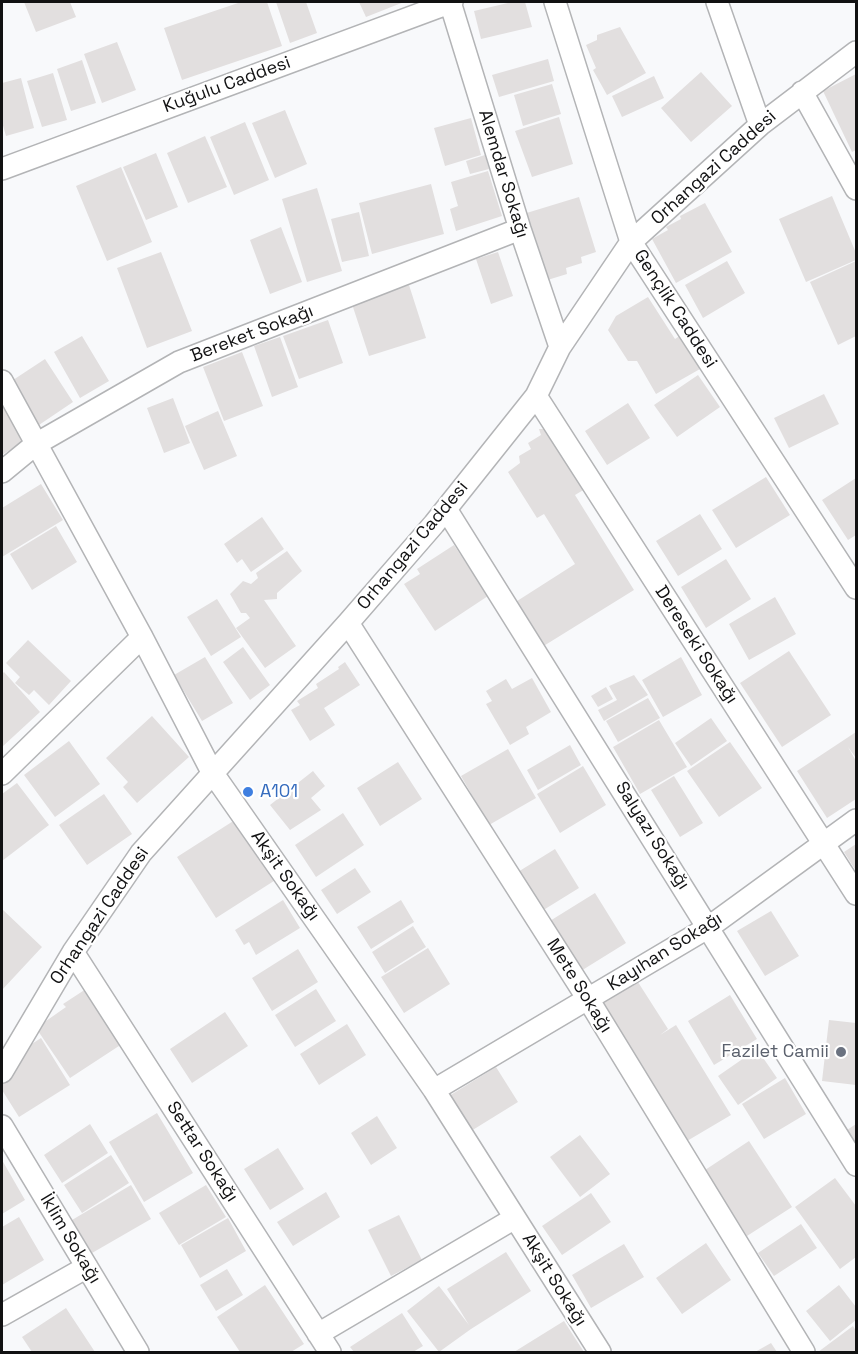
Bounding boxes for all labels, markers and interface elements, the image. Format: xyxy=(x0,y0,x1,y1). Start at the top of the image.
street label: Kuğulu Caddesi xyxy=(160,52,294,118)
street label: Orhangazi Caddesi xyxy=(647,106,781,230)
street label: Alemdar Sokağı xyxy=(473,107,533,241)
street label: Gençlik Caddesi xyxy=(629,246,721,372)
street label: Bereket Sokağı xyxy=(188,301,316,367)
street label: Orhangazi Caddesi xyxy=(353,477,473,615)
street label: Dereseki Sokağı xyxy=(650,582,742,708)
street label: Salyazı Sokağı xyxy=(610,778,694,894)
place label: A101 xyxy=(260,781,298,803)
marker: A101 xyxy=(241,785,255,799)
street label: Akşit Sokağı xyxy=(246,827,324,925)
street label: Orhangazi Caddesi xyxy=(46,843,154,989)
street label: Kayıhan Sokağı xyxy=(604,908,726,996)
street label: Mete Sokağı xyxy=(542,935,616,1037)
place label: Fazilet Camii xyxy=(721,1041,829,1063)
marker: Fazilet Camii xyxy=(834,1045,848,1059)
street label: Settar Sokağı xyxy=(162,1098,242,1206)
street label: İklim Sokağı xyxy=(35,1190,105,1288)
street label: Akşit Sokağı xyxy=(517,1230,591,1330)

